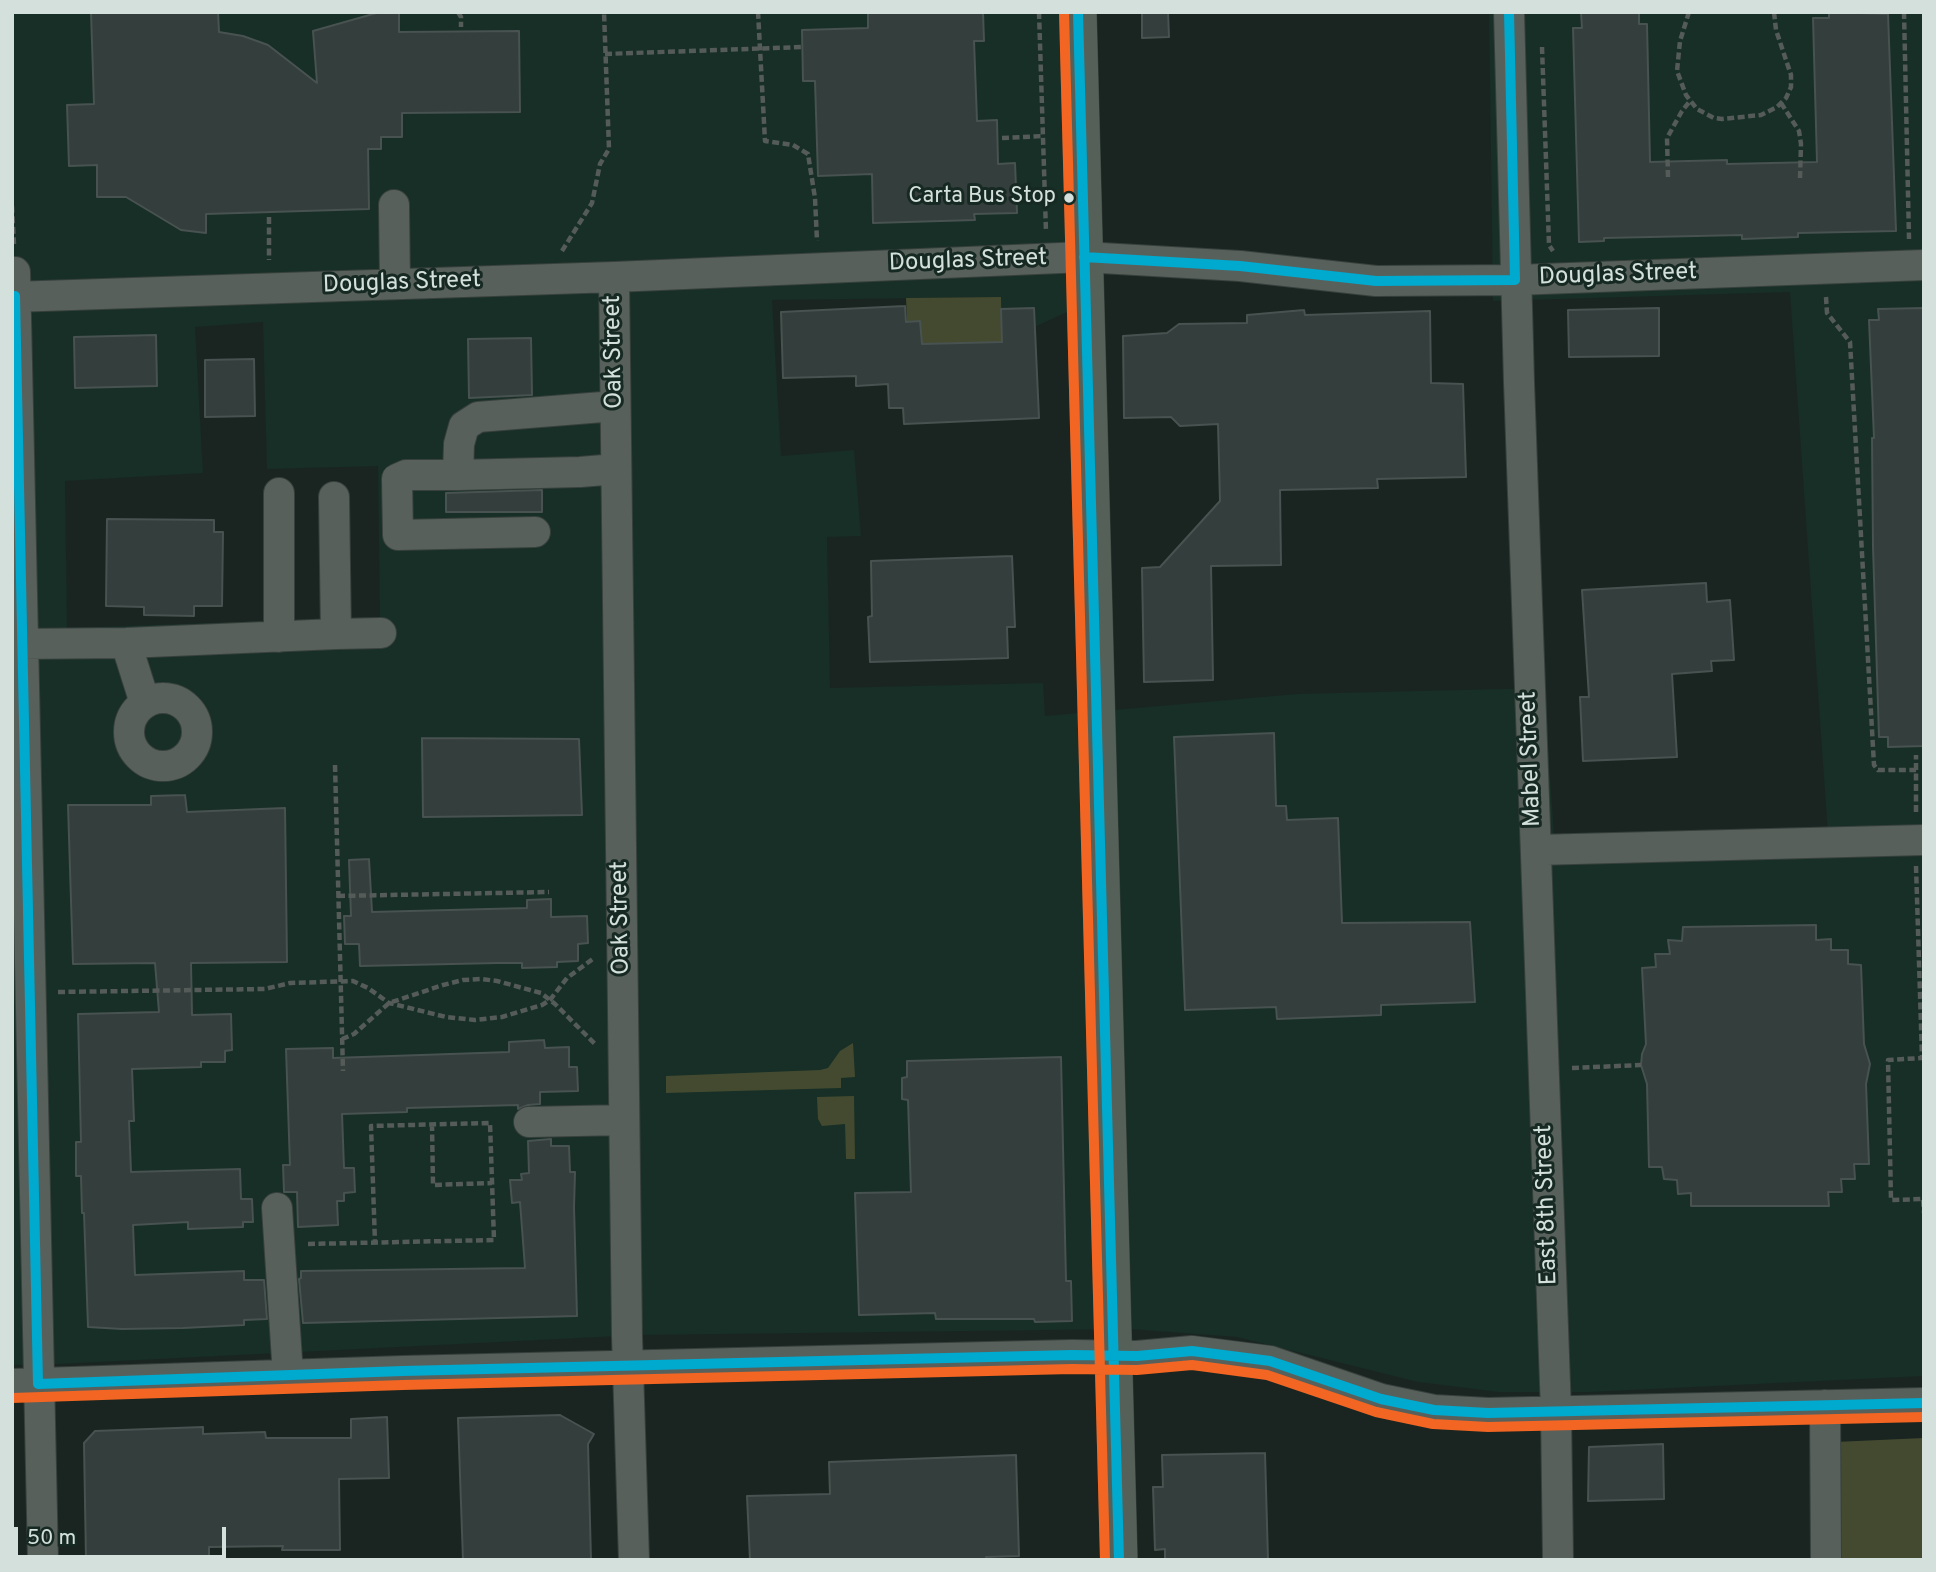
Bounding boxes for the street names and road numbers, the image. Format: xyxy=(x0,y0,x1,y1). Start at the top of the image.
street label: Douglas Street xyxy=(888,245,1048,279)
street label: Douglas Street xyxy=(1538,259,1698,293)
street label: Douglas Street xyxy=(322,267,482,301)
street label: Oak Street xyxy=(600,295,630,409)
street label: Mabel Street xyxy=(1515,691,1549,827)
street label: Oak Street xyxy=(607,861,637,975)
street label: East 8th Street xyxy=(1531,1124,1565,1286)

